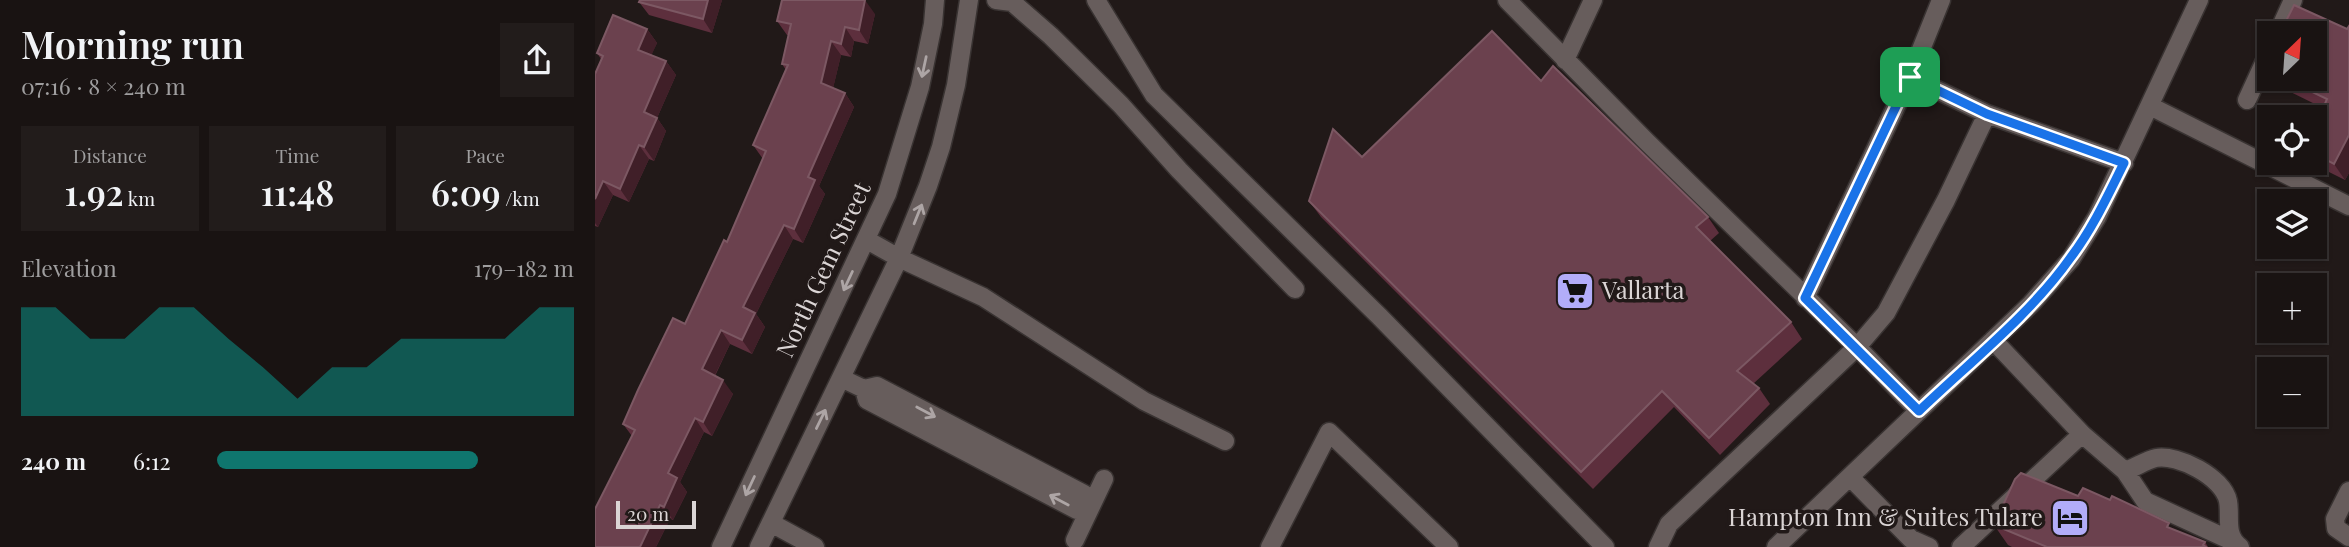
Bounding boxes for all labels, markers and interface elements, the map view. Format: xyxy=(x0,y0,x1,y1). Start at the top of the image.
text: Morning run xyxy=(21,18,244,69)
north arrow xyxy=(2257,21,2327,91)
map controls xyxy=(2257,21,2327,427)
button: share xyxy=(500,23,574,97)
pin xyxy=(1880,47,1940,107)
one-way arrow xyxy=(917,55,931,78)
icon: arrive xyxy=(1891,58,1929,96)
text: 07:16 · 8 × 240 m xyxy=(21,70,186,101)
button: locate xyxy=(2257,105,2327,175)
text: Distance xyxy=(73,142,147,168)
text: Time xyxy=(276,142,319,168)
text: Pace xyxy=(466,142,505,168)
text: 1.92 xyxy=(65,168,124,215)
text: 11:48 xyxy=(261,168,334,215)
text: 6:09 xyxy=(431,168,501,215)
street label: North Gem Street xyxy=(768,176,877,362)
text: km xyxy=(124,185,155,211)
text: /km xyxy=(501,185,540,211)
button: layers xyxy=(2257,189,2327,259)
one-way arrow xyxy=(912,203,925,225)
text: Elevation xyxy=(21,252,117,283)
text: 179–182 m xyxy=(474,252,574,283)
one-way arrow xyxy=(840,270,854,291)
supermarket icon: Vallarta xyxy=(1554,270,1596,312)
place label: Vallarta xyxy=(1601,273,1684,305)
button: + xyxy=(2257,273,2327,343)
button: − xyxy=(2257,357,2327,427)
one-way arrow xyxy=(915,406,936,419)
one-way arrow xyxy=(815,409,828,430)
text: 240 m xyxy=(21,445,86,476)
text: 6:12 xyxy=(133,445,171,476)
one-way arrow xyxy=(743,475,756,496)
one-way arrow xyxy=(1049,493,1070,506)
hotel icon: Hampton Inn & Suites Tulare xyxy=(2049,497,2091,539)
scale bar xyxy=(616,498,697,530)
text: 20 m xyxy=(627,500,669,526)
place label: Hampton Inn & Suites Tulare xyxy=(1728,500,2043,532)

